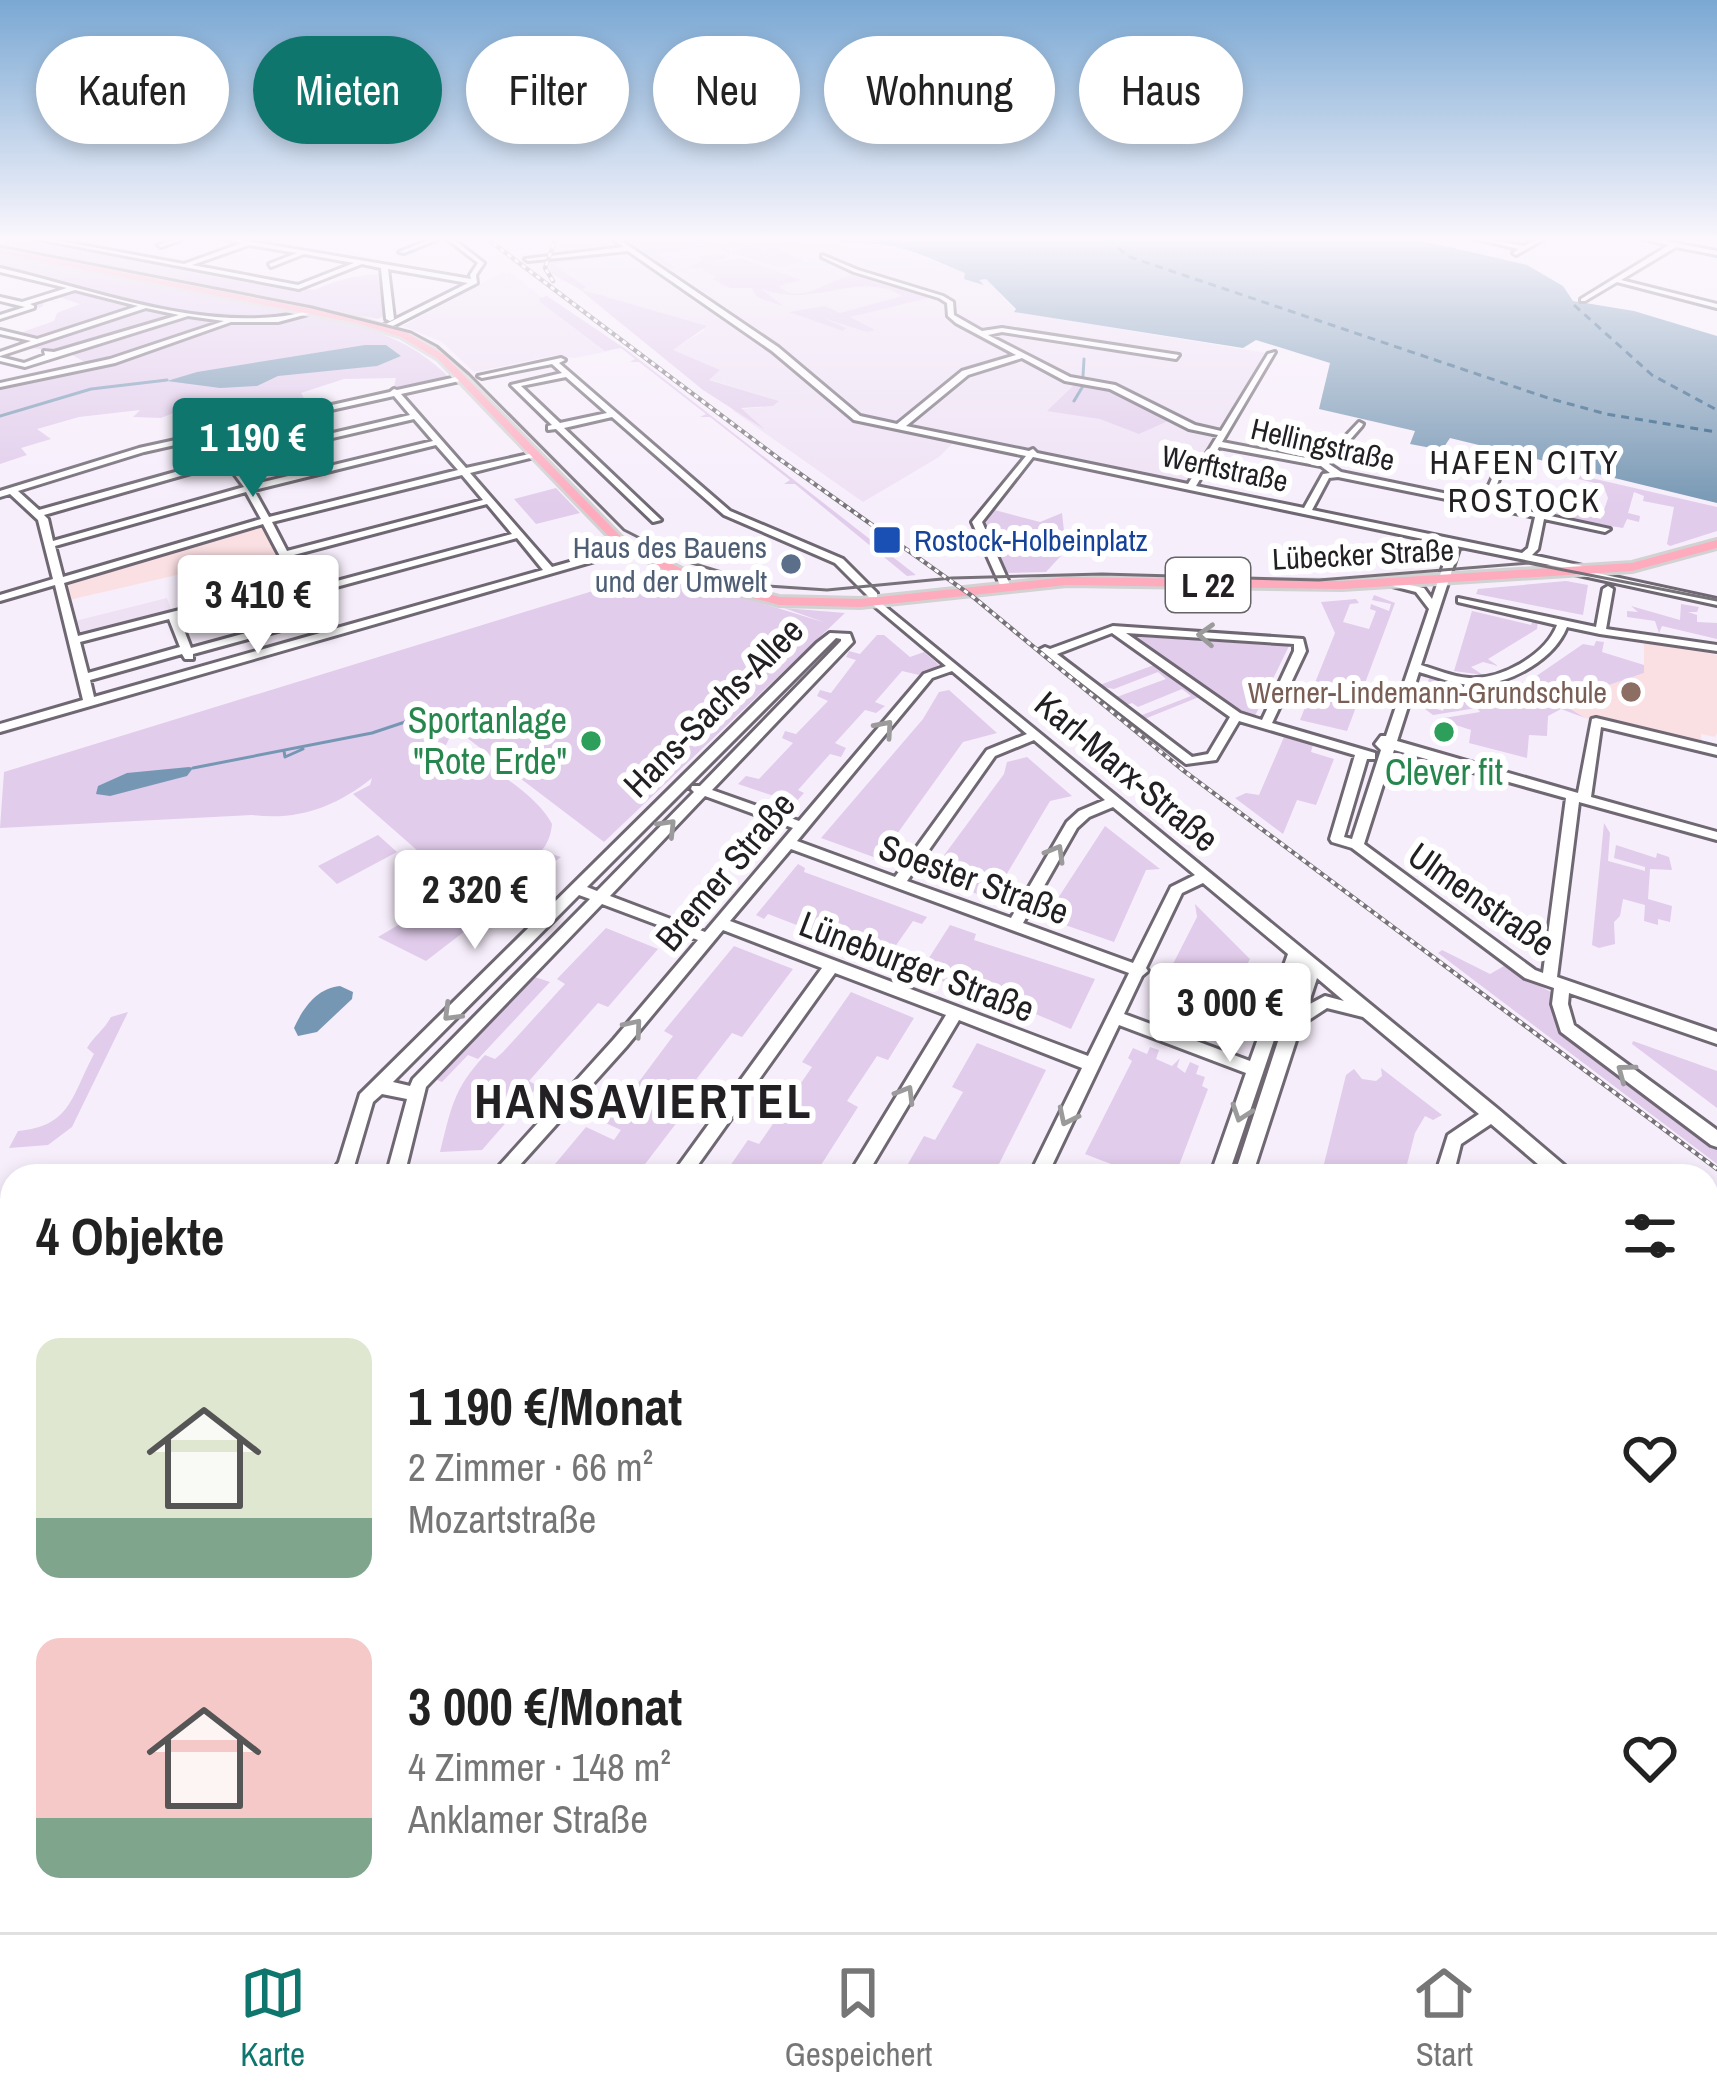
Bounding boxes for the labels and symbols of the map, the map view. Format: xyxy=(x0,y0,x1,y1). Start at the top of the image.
pin: 1 190 € xyxy=(142,398,364,500)
street label: Hellingstraße xyxy=(1247,408,1399,480)
street label: Werftstraße xyxy=(1158,435,1292,501)
district label: HAFEN CITY ROSTOCK xyxy=(1430,440,1620,522)
place label: Rostock-Holbeinplatz xyxy=(914,520,1148,560)
marker: Rostock-Holbeinplatz xyxy=(871,524,903,556)
place label: Haus des Bauens und der Umwelt xyxy=(573,527,767,601)
street label: Lübecker Straße xyxy=(1271,529,1455,579)
marker: Haus des Bauens und der Umwelt xyxy=(778,551,804,577)
pin: 3 410 € xyxy=(147,555,369,657)
road number: L 22 xyxy=(1166,558,1250,612)
street label: Hans-Sachs-Allee xyxy=(613,607,813,807)
one-way arrow xyxy=(1196,622,1215,648)
place label: Werner-Lindemann-Grundschule xyxy=(1248,672,1607,712)
marker: Werner-Lindemann-Grundschule xyxy=(1618,679,1644,705)
street label: Karl-Marx-Straße xyxy=(1025,680,1229,862)
place label: Sportanlage "Rote Erde" xyxy=(408,696,567,785)
marker: Clever fit xyxy=(1431,719,1457,745)
one-way arrow xyxy=(871,720,892,742)
marker: Sportanlage "Rote Erde" xyxy=(578,728,604,754)
place label: Clever fit xyxy=(1385,748,1503,796)
street label: Bremer Straße xyxy=(644,781,806,961)
one-way arrow xyxy=(653,819,675,841)
street label: Soester Straße xyxy=(873,822,1075,936)
street label: Ulmenstraße xyxy=(1399,831,1565,967)
one-way arrow xyxy=(1041,844,1064,866)
pin: 2 320 € xyxy=(364,850,586,952)
street label: Lüneburger Straße xyxy=(793,899,1041,1033)
pin: 3 000 € xyxy=(1119,963,1341,1065)
one-way arrow xyxy=(443,999,465,1021)
one-way arrow xyxy=(619,1018,641,1040)
one-way arrow xyxy=(1617,1064,1638,1086)
district label: HANSAVIERTEL xyxy=(474,1068,814,1133)
one-way arrow xyxy=(892,1085,914,1107)
one-way arrow xyxy=(1230,1102,1255,1123)
one-way arrow xyxy=(1058,1105,1081,1127)

